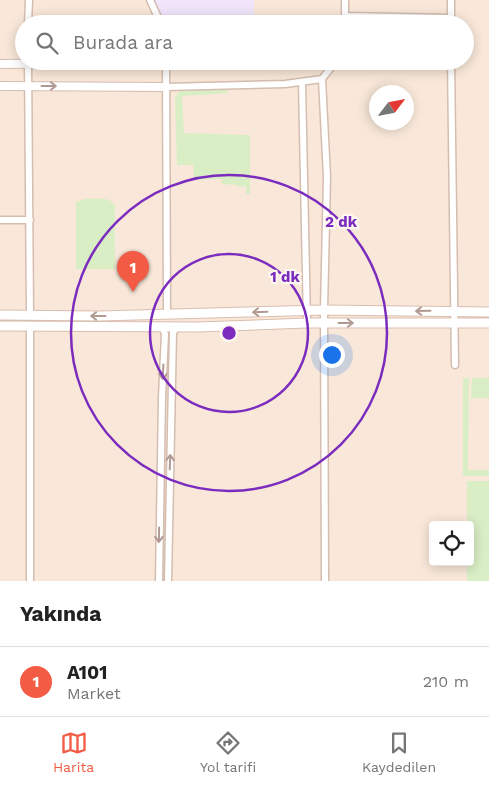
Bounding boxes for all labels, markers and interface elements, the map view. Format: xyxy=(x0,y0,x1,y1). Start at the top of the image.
search box xyxy=(15,15,474,70)
icon: search xyxy=(33,29,61,57)
text: Burada ara xyxy=(73,31,173,54)
one-way arrow xyxy=(40,81,56,91)
north arrow xyxy=(369,85,414,130)
text: 2 dk xyxy=(325,213,358,231)
pin: 1 xyxy=(117,251,149,292)
text: 1 dk xyxy=(270,268,300,286)
one-way arrow xyxy=(415,306,432,316)
one-way arrow xyxy=(253,307,269,316)
one-way arrow xyxy=(90,311,106,321)
one-way arrow xyxy=(338,318,354,328)
centre of rings xyxy=(220,324,238,342)
your location xyxy=(319,342,345,368)
one-way arrow xyxy=(158,364,168,380)
one-way arrow xyxy=(165,455,175,471)
map controls xyxy=(429,521,474,566)
button: locate xyxy=(429,521,474,566)
one-way arrow xyxy=(155,526,164,542)
text: Yakında xyxy=(20,601,101,626)
text: A101 xyxy=(67,661,107,684)
text: 1 xyxy=(33,672,39,691)
text: 210 m xyxy=(423,672,469,691)
text: Market xyxy=(67,684,121,703)
tab: Harita xyxy=(53,729,94,775)
tab: Yol tarifi xyxy=(200,729,256,775)
tab: Kaydedilen xyxy=(362,729,436,775)

